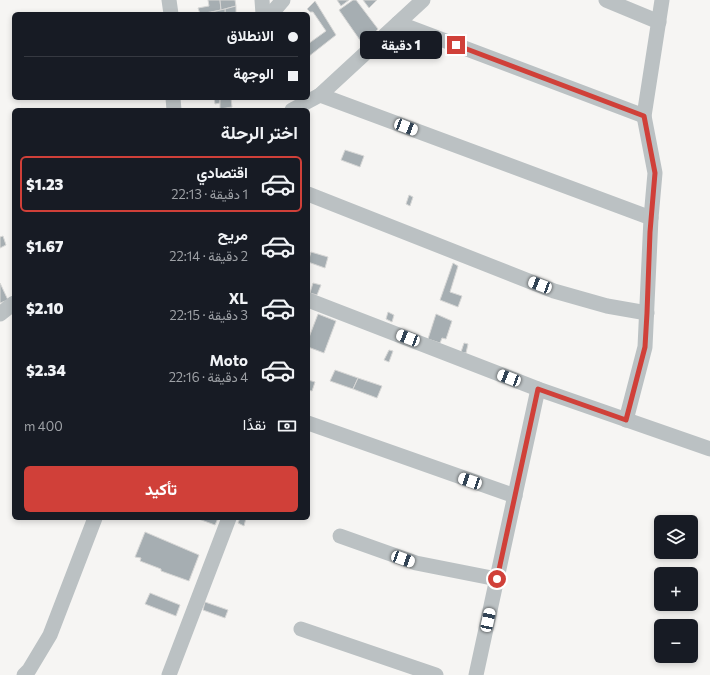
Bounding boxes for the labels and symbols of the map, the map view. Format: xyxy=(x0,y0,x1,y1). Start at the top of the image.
callout: 1 دقيقة xyxy=(360,31,442,59)
route end xyxy=(447,36,465,54)
car xyxy=(393,117,419,137)
car xyxy=(527,275,553,295)
car xyxy=(395,328,421,348)
car xyxy=(496,368,522,388)
car xyxy=(457,471,483,491)
car xyxy=(390,549,416,569)
route start xyxy=(488,570,506,588)
car xyxy=(480,607,496,633)

